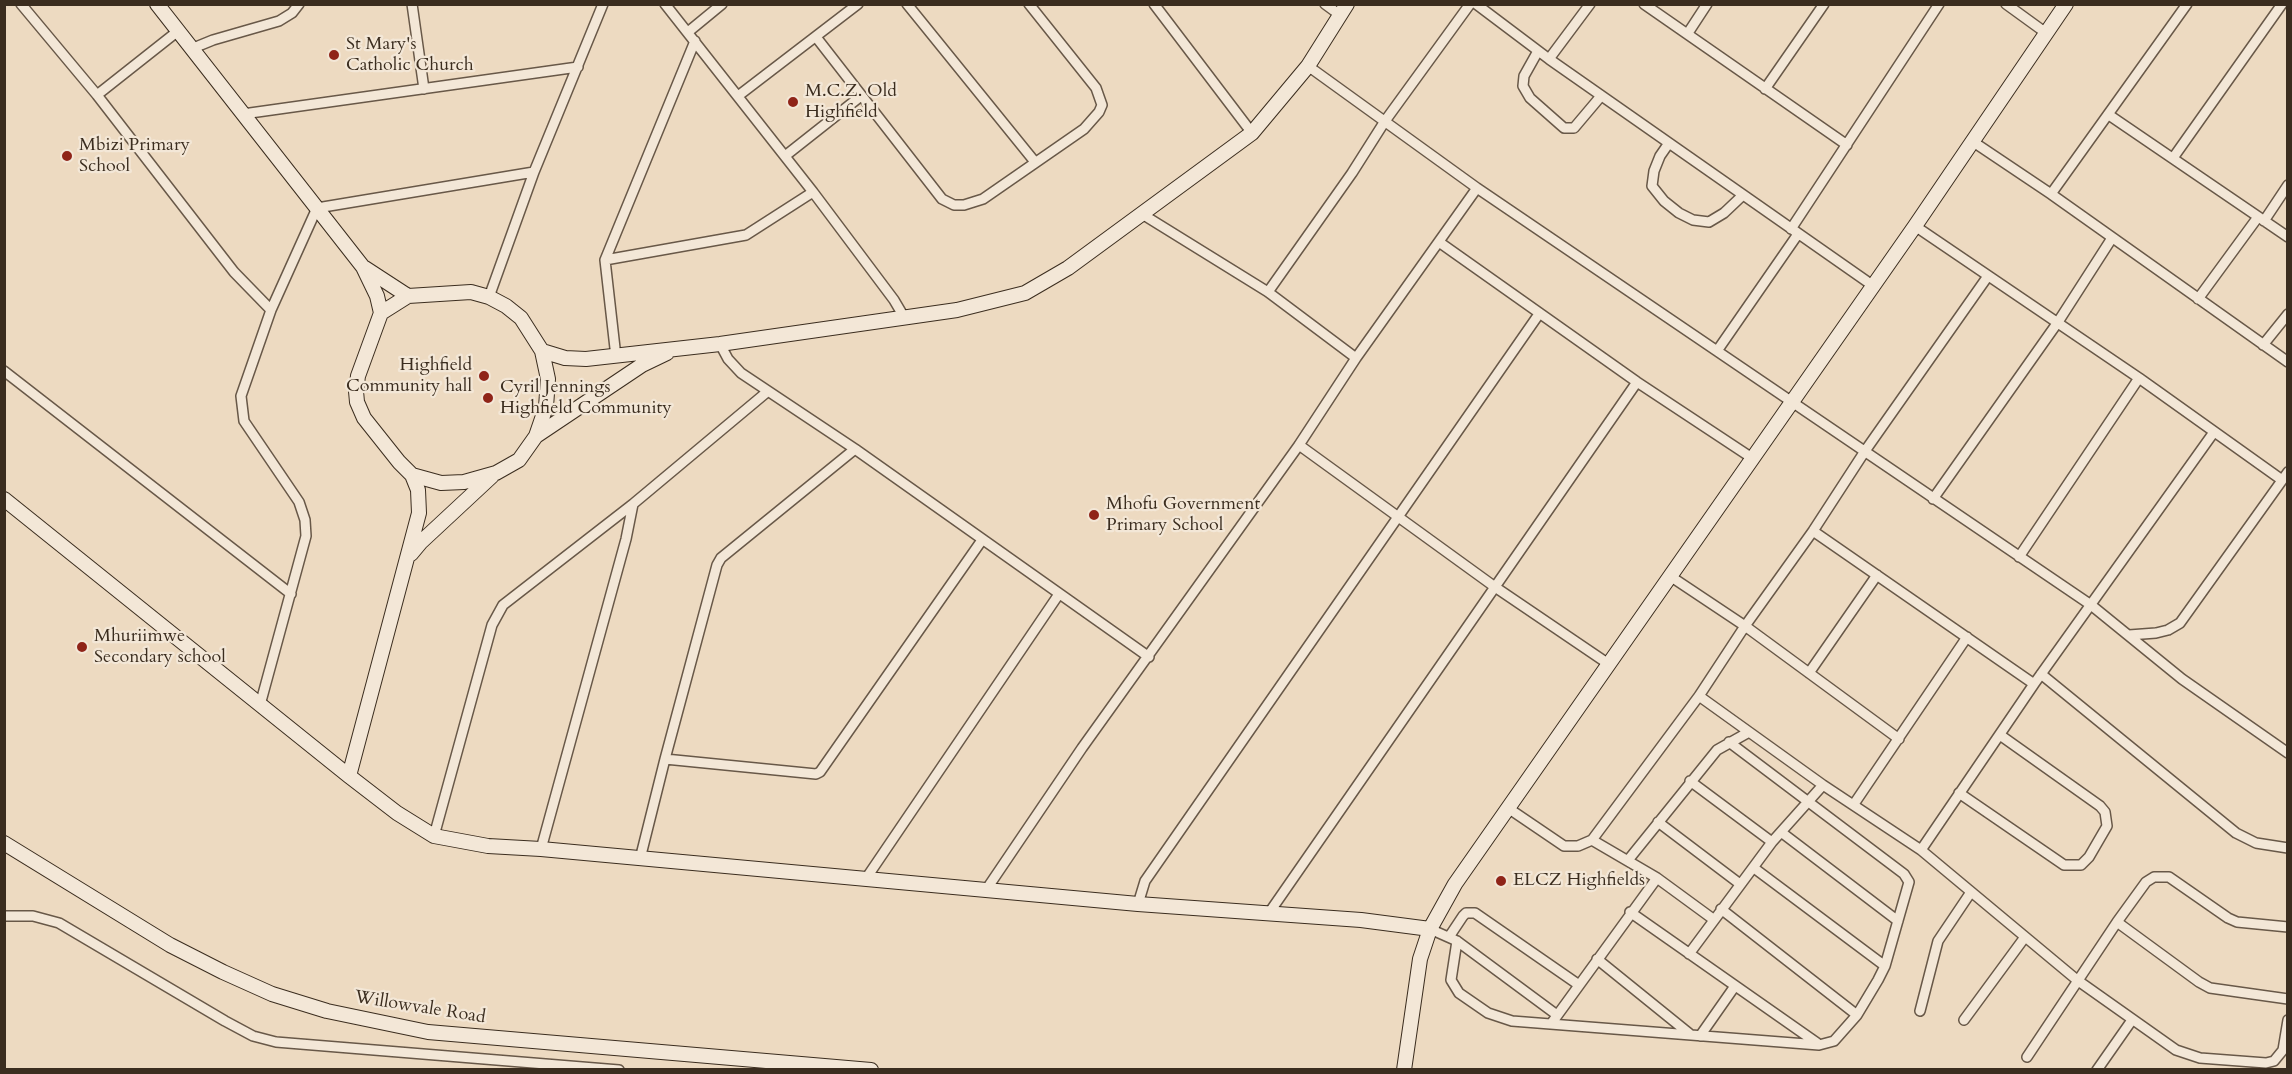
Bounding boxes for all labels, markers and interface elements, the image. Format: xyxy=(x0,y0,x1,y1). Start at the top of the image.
place label: St Mary's Catholic Church xyxy=(346,34,474,76)
marker: St Mary's Catholic Church xyxy=(327,48,341,62)
place label: M.C.Z. Old Highfield xyxy=(805,81,897,124)
marker: M.C.Z. Old Highfield xyxy=(786,95,800,109)
place label: Mbizi Primary School xyxy=(79,135,190,178)
marker: Mbizi Primary School xyxy=(60,149,74,163)
place label: Highfield Community hall xyxy=(346,355,472,398)
marker: Highfield Community hall xyxy=(477,369,491,383)
place label: Cyril Jennings Highfield Community xyxy=(500,377,672,420)
marker: Cyril Jennings Highfield Community xyxy=(481,391,495,405)
place label: Mhofu Government Primary School xyxy=(1106,494,1260,536)
marker: Mhofu Government Primary School xyxy=(1087,508,1101,522)
place label: Mhuriimwe Secondary school xyxy=(94,626,226,668)
marker: Mhuriimwe Secondary school xyxy=(75,640,89,654)
place label: ELCZ Highfields xyxy=(1513,870,1645,892)
marker: ELCZ Highfields xyxy=(1494,874,1508,888)
street label: Willowvale Road xyxy=(353,987,487,1029)

